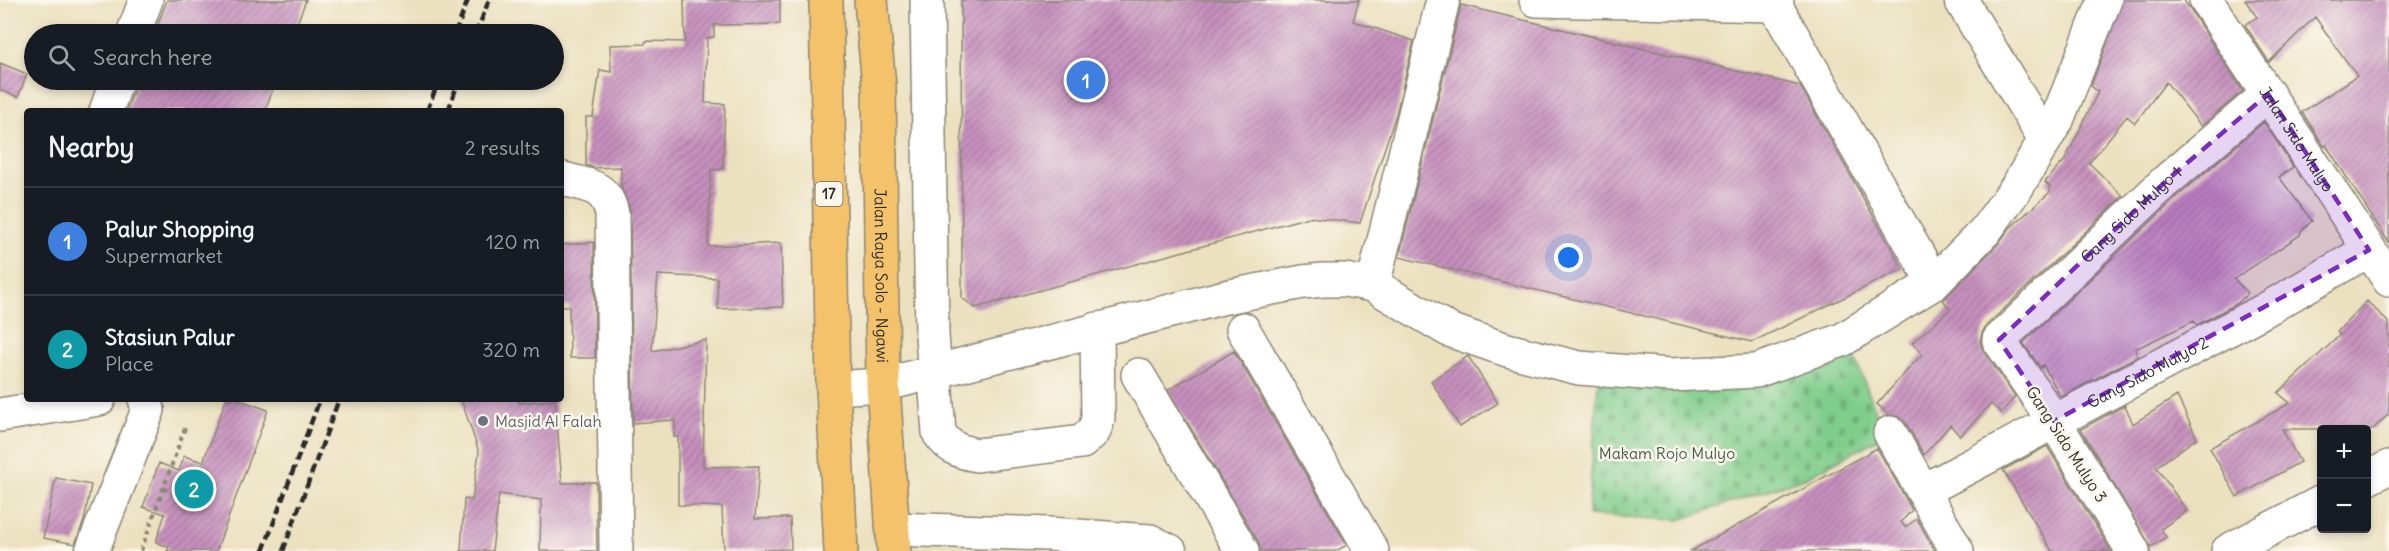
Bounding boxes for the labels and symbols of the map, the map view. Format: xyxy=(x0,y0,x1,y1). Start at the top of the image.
pin: 1 xyxy=(1066,58,1106,103)
street label: Jalan Sido Mulyo xyxy=(2255,83,2338,195)
street label: Gang Sido Mulyo 1 xyxy=(2076,162,2186,267)
road number: 17 xyxy=(816,182,842,206)
street label: Jalan Raya Solo - Ngawi xyxy=(870,188,893,363)
your location xyxy=(1554,243,1583,272)
street label: Gang Sido Mulyo 2 xyxy=(2084,332,2212,412)
street label: Gang Sido Mulyo 3 xyxy=(2022,382,2112,506)
place label: Masjid Al Falah xyxy=(495,411,602,431)
marker: Masjid Al Falah xyxy=(476,414,490,428)
park label: Makam Rojo Mulyo xyxy=(1599,443,1735,463)
pin: 2 xyxy=(174,466,214,512)

